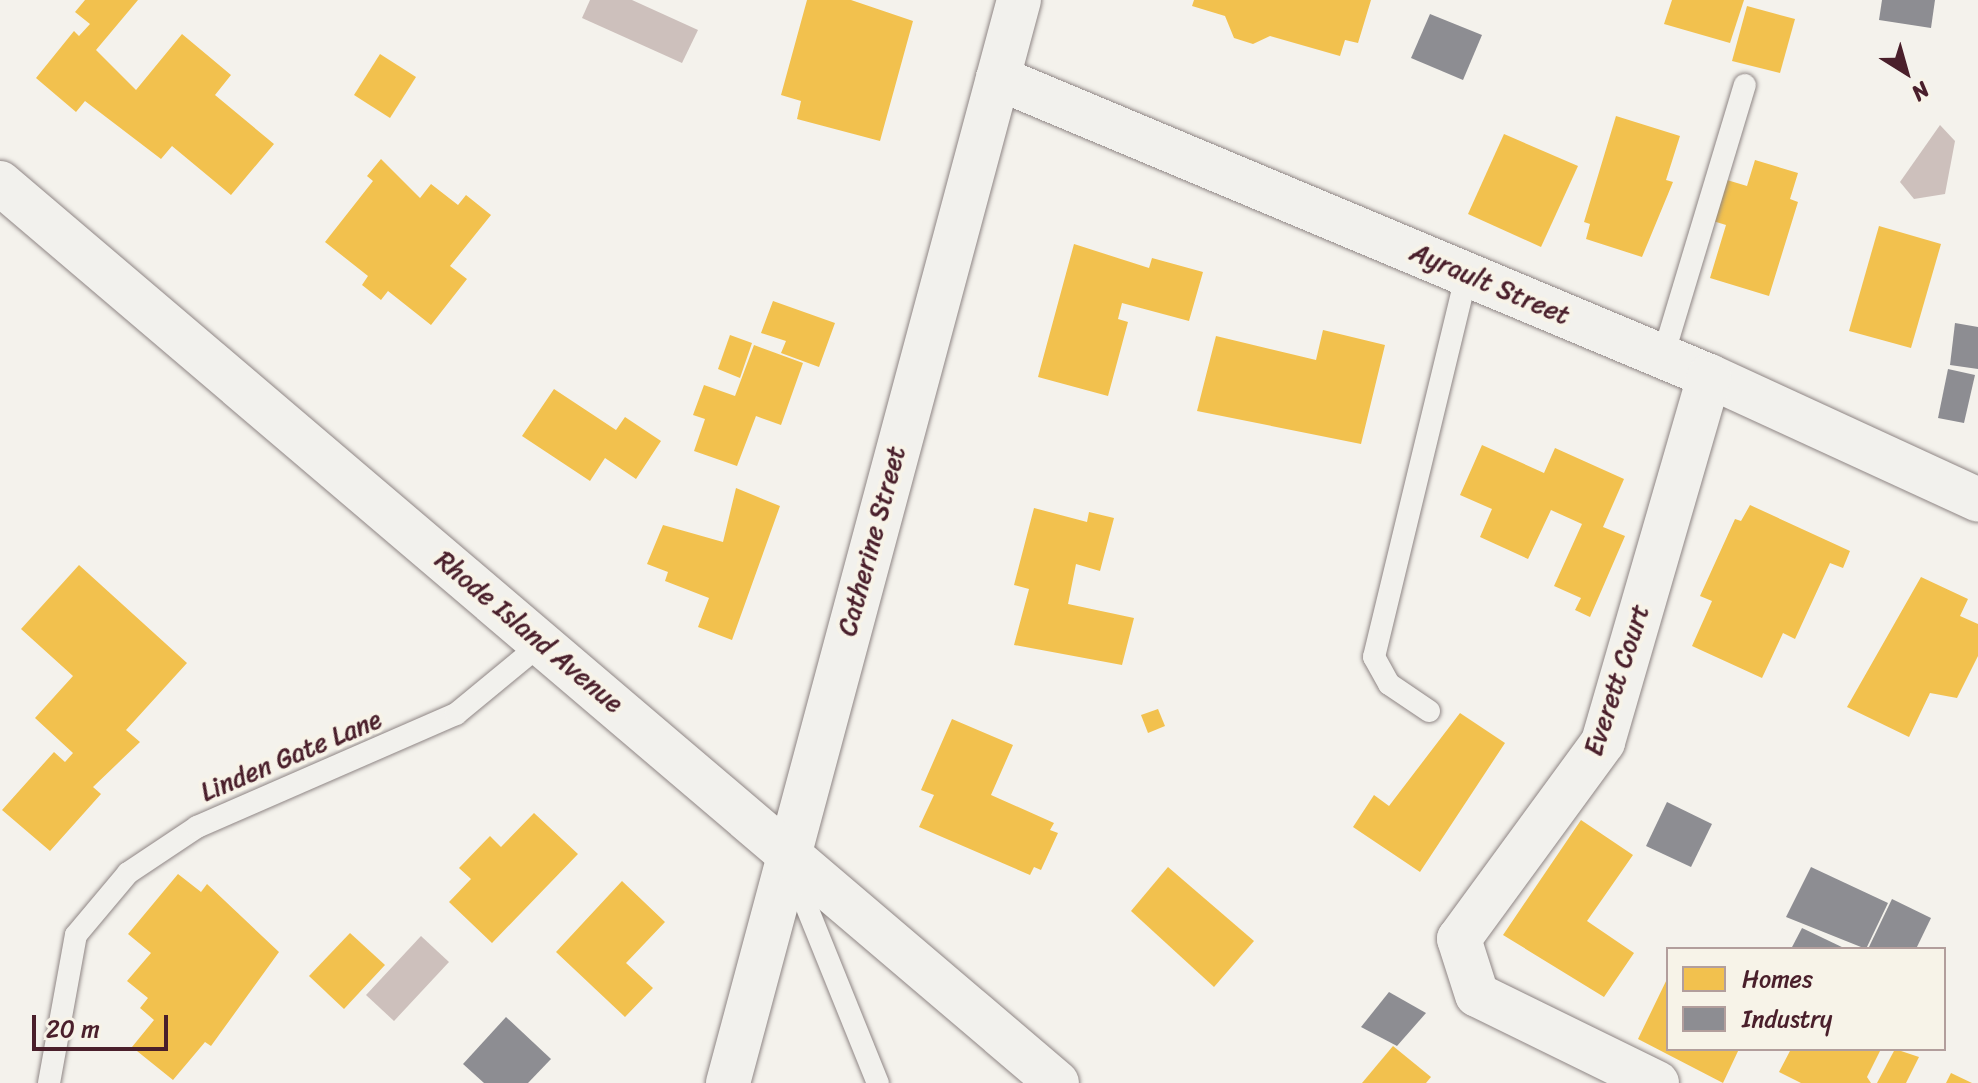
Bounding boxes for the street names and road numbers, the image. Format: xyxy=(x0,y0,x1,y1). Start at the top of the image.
street label: Ayrault Street xyxy=(1406,237,1574,331)
street label: Catherine Street xyxy=(832,443,912,639)
street label: Rhode Island Avenue xyxy=(428,544,630,720)
street label: Everett Court xyxy=(1578,600,1656,760)
street label: Linden Gate Lane xyxy=(195,704,387,808)

